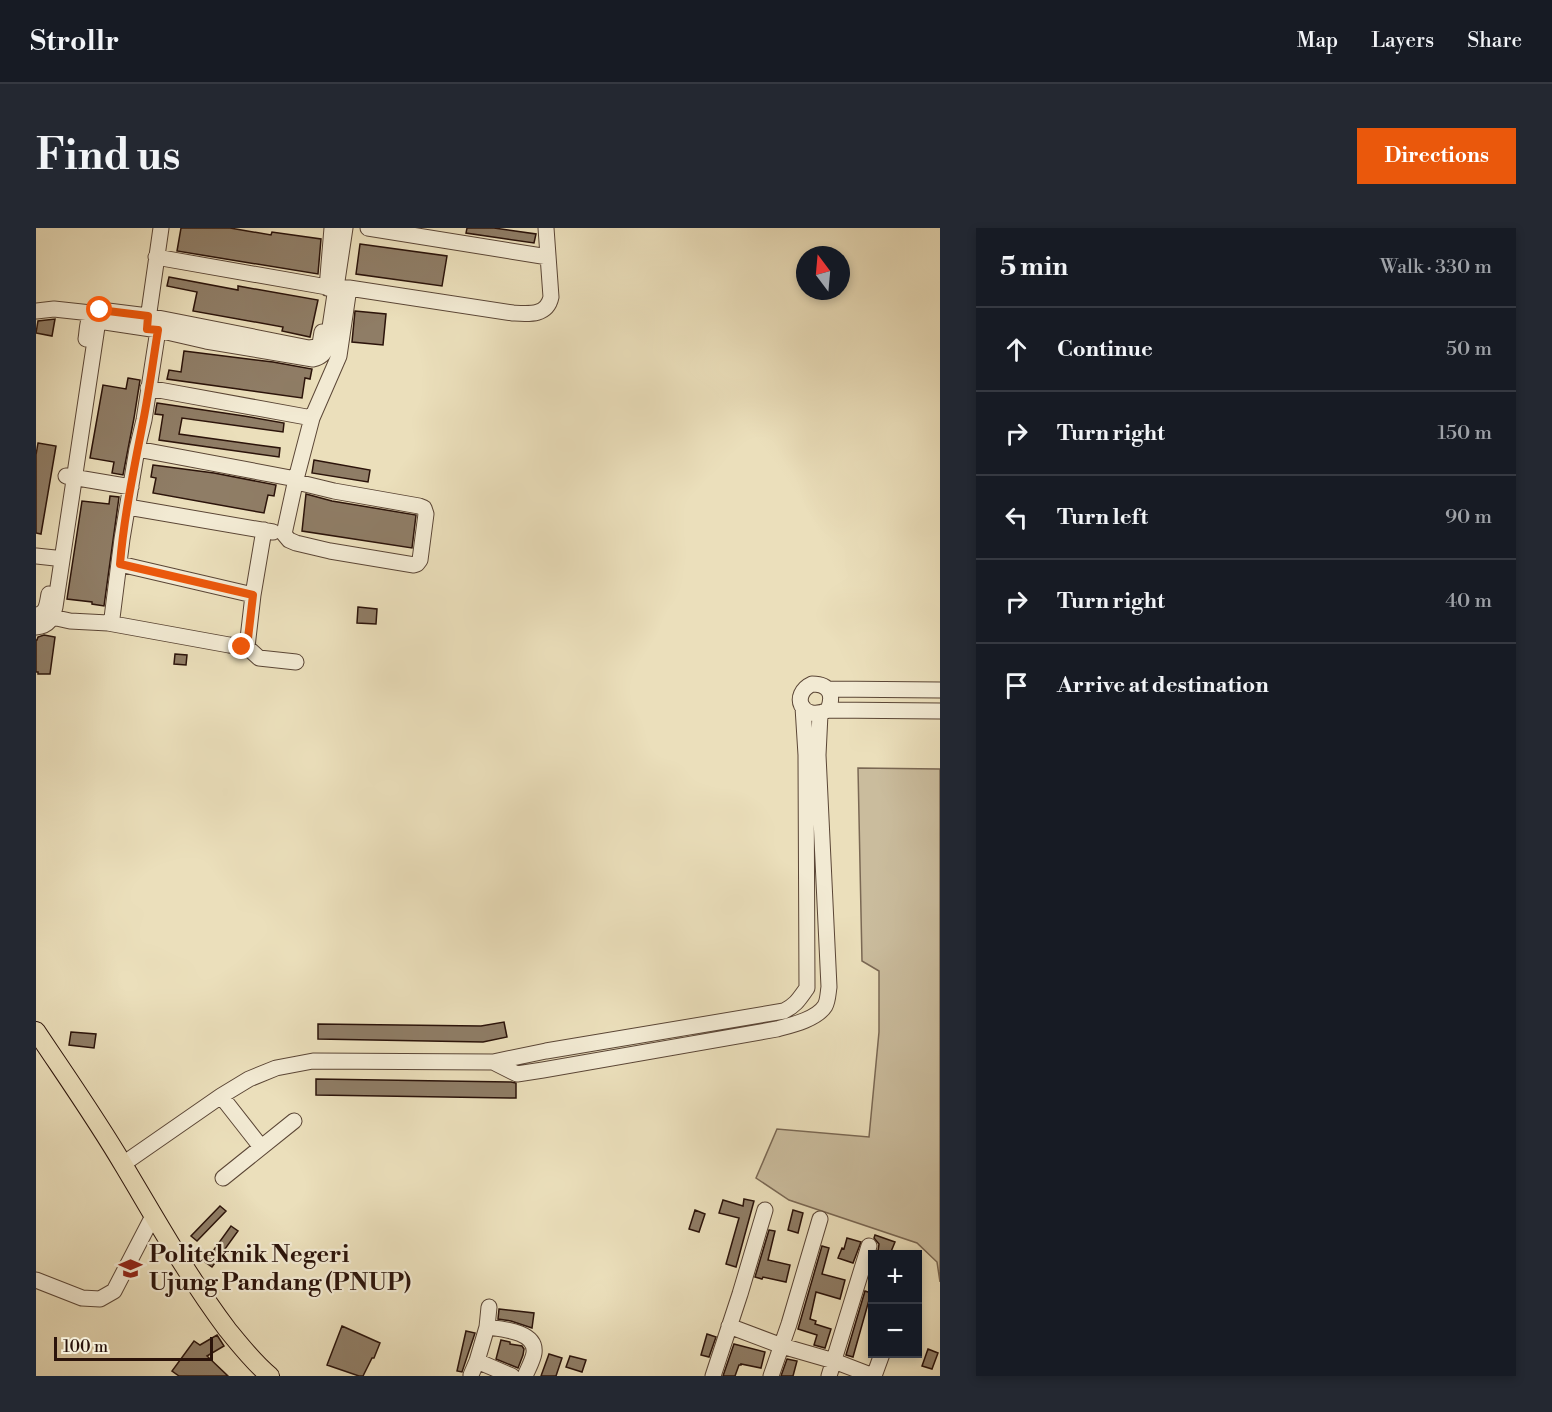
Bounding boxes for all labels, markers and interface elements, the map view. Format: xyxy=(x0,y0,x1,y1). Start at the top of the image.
text: Strollr xyxy=(30,24,119,59)
text: Map xyxy=(1297,28,1338,54)
text: Layers xyxy=(1371,28,1434,54)
text: Share xyxy=(1467,28,1522,54)
button: Directions xyxy=(1357,128,1516,184)
text: Find us xyxy=(36,130,180,183)
north arrow xyxy=(796,246,850,300)
text: 5 min xyxy=(1000,251,1068,283)
text: Walk · 330 m xyxy=(1380,255,1492,280)
route start xyxy=(86,296,112,322)
icon: ahead xyxy=(1000,333,1033,366)
text: Continue xyxy=(1057,336,1153,363)
text: 50 m xyxy=(1446,337,1492,362)
icon: right xyxy=(1000,417,1033,450)
text: Turn right xyxy=(1057,420,1165,447)
text: 150 m xyxy=(1437,421,1492,446)
icon: left xyxy=(1000,501,1033,534)
text: Turn left xyxy=(1057,504,1148,531)
text: 90 m xyxy=(1445,505,1492,530)
icon: right xyxy=(1000,585,1033,618)
text: Turn right xyxy=(1057,588,1165,615)
text: 40 m xyxy=(1445,589,1492,614)
route end xyxy=(228,633,254,659)
icon: arrive xyxy=(1000,669,1033,702)
text: Arrive at destination xyxy=(1057,672,1269,699)
place label: Politeknik Negeri Ujung Pandang (PNUP) xyxy=(149,1240,411,1298)
map controls xyxy=(868,1250,922,1358)
button: + xyxy=(868,1250,922,1304)
school or university icon: Politeknik Negeri Ujung Pandang (PNUP) xyxy=(118,1255,144,1281)
button: − xyxy=(868,1304,922,1358)
scale bar xyxy=(54,1334,213,1362)
text: 100 m xyxy=(63,1337,108,1357)

